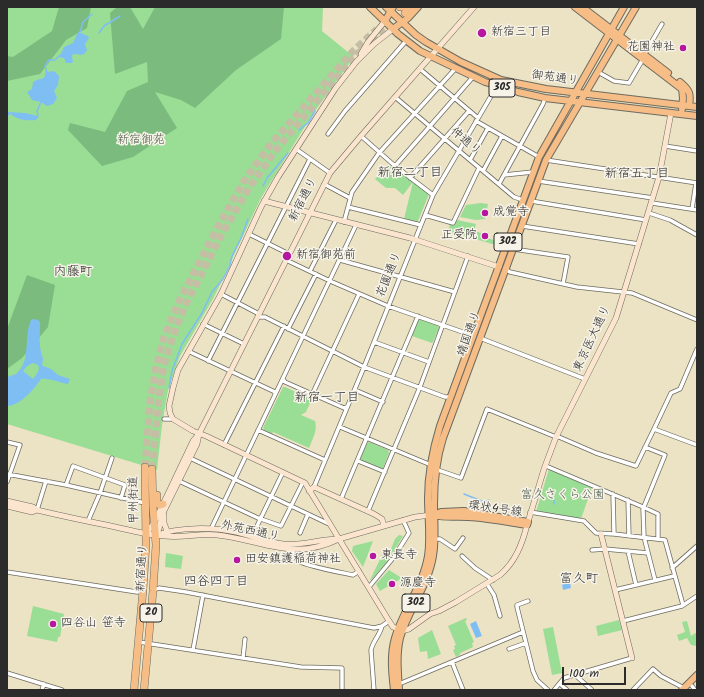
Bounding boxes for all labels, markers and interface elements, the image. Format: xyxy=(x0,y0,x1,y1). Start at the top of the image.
place label: 新宿三丁目 xyxy=(491,26,551,40)
marker: 新宿三丁目 xyxy=(476,27,488,39)
place label: 花園神社 xyxy=(627,41,675,55)
marker: 花園神社 xyxy=(678,43,688,53)
street label: 御苑通り xyxy=(530,69,580,89)
road number: 305 xyxy=(489,79,515,97)
street label: 仲通り xyxy=(447,125,483,159)
park label: 新宿御苑 xyxy=(117,134,165,148)
district label: 新宿二丁目 xyxy=(378,166,442,182)
district label: 新宿五丁目 xyxy=(605,167,669,183)
street label: 新宿通り xyxy=(287,175,321,225)
place label: 成覚寺 xyxy=(493,206,529,220)
marker: 成覚寺 xyxy=(480,208,490,218)
place label: 正受院 xyxy=(441,229,477,243)
marker: 正受院 xyxy=(480,231,490,241)
road number: 302 xyxy=(494,233,522,251)
place label: 新宿御苑前 xyxy=(296,249,356,263)
marker: 新宿御苑前 xyxy=(281,250,293,262)
street label: 花園通り xyxy=(374,250,406,300)
district label: 内藤町 xyxy=(54,265,92,281)
street label: 東京医大通り xyxy=(571,303,615,375)
street label: 靖国通り xyxy=(455,309,485,359)
district label: 新宿一丁目 xyxy=(295,391,359,407)
street label: 甲州街道 xyxy=(127,476,143,524)
park label: 富久さくら公園 xyxy=(521,489,605,503)
street label: 環状4号線 xyxy=(467,499,523,521)
street label: 外苑西通り xyxy=(219,519,281,545)
street label: 新宿通り xyxy=(135,544,151,592)
place label: 東長寺 xyxy=(381,549,417,563)
marker: 東長寺 xyxy=(368,551,378,561)
place label: 田安鎮護稲荷神社 xyxy=(245,553,341,567)
marker: 田安鎮護稲荷神社 xyxy=(232,555,242,565)
district label: 富久町 xyxy=(560,572,598,588)
district label: 四谷四丁目 xyxy=(184,575,248,591)
place label: 源慶寺 xyxy=(400,577,436,591)
marker: 源慶寺 xyxy=(387,579,397,589)
road number: 302 xyxy=(402,594,430,612)
road number: 20 xyxy=(140,604,162,622)
place label: 四谷山 笹寺 xyxy=(61,617,126,631)
marker: 四谷山 笹寺 xyxy=(48,619,58,629)
scale bar xyxy=(564,659,628,685)
text: 100 m xyxy=(569,664,599,683)

